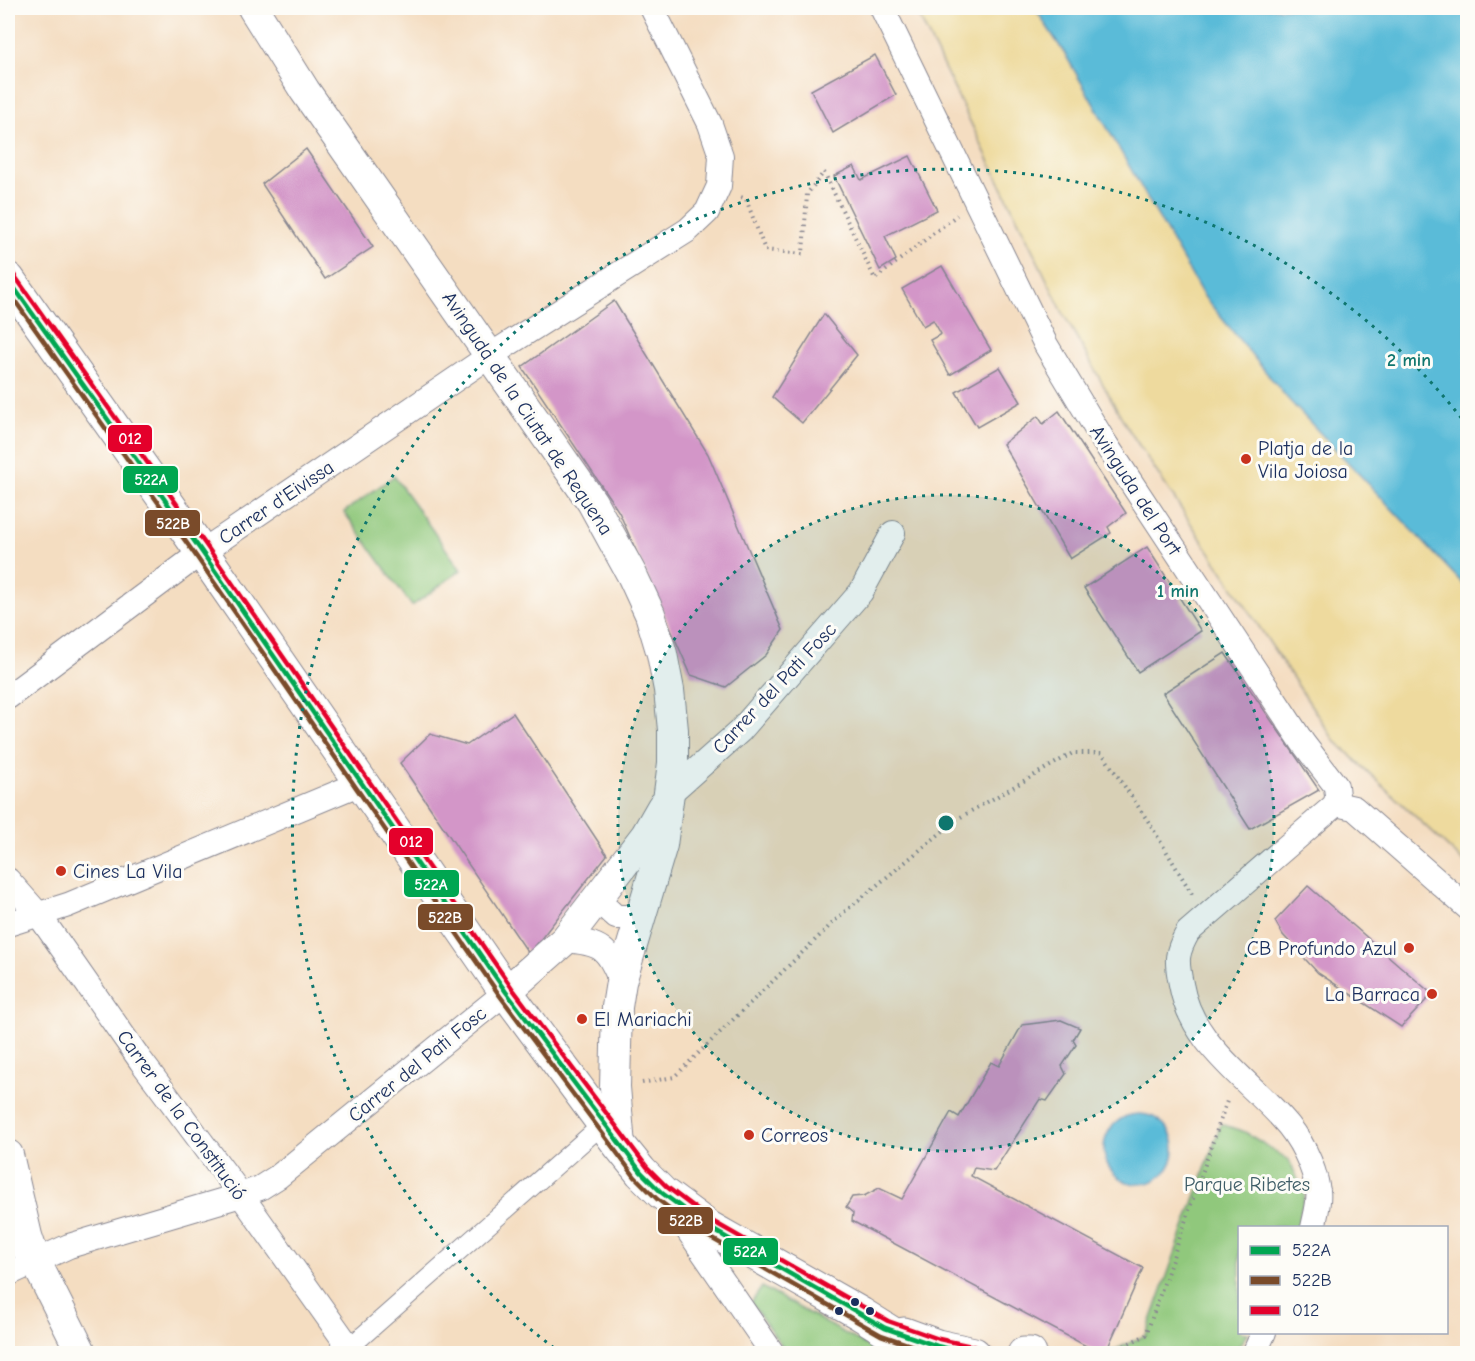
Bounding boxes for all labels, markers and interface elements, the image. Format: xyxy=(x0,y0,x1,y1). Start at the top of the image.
street label: Avinguda de la Ciutat de Requena xyxy=(437,287,618,539)
text: 2 min xyxy=(1387,350,1431,371)
street label: Avinguda del Port xyxy=(1085,421,1187,561)
line badge: 012 xyxy=(107,424,153,453)
text: 012 xyxy=(118,430,142,448)
place label: Platja de la Vila Joiosa xyxy=(1258,437,1353,483)
marker: Platja de la Vila Joiosa xyxy=(1239,452,1253,466)
street label: Carrer d'Eivissa xyxy=(214,456,338,549)
line badge: 522A xyxy=(122,465,179,494)
text: 522A xyxy=(134,471,168,489)
line badge: 522B xyxy=(144,509,201,537)
text: 522B xyxy=(156,515,190,533)
text: 1 min xyxy=(1157,581,1199,602)
street label: Carrer del Pati Fosc xyxy=(708,618,841,759)
centre of rings xyxy=(936,813,956,833)
line badge: 012 xyxy=(388,827,434,856)
text: 012 xyxy=(399,833,423,851)
place label: Cines La Vila xyxy=(73,860,183,883)
marker: Cines La Vila xyxy=(54,864,68,878)
line badge: 522A xyxy=(403,869,460,898)
text: 522A xyxy=(414,876,448,894)
line badge: 522B xyxy=(417,903,474,931)
text: 522B xyxy=(428,909,462,927)
place label: CB Profundo Azul xyxy=(1247,937,1397,960)
marker: CB Profundo Azul xyxy=(1402,941,1416,955)
place label: La Barraca xyxy=(1325,983,1420,1006)
marker: La Barraca xyxy=(1425,987,1439,1001)
street label: Carrer del Pati Fosc xyxy=(344,1001,491,1127)
place label: El Mariachi xyxy=(594,1008,692,1031)
marker: El Mariachi xyxy=(575,1012,589,1026)
street label: Carrer de la Constitució xyxy=(112,1026,251,1205)
place label: Correos xyxy=(761,1124,828,1147)
marker: Correos xyxy=(742,1128,756,1142)
park label: Parque Ribetes xyxy=(1184,1173,1310,1196)
line badge: 522B xyxy=(657,1206,714,1235)
text: 522B xyxy=(669,1212,703,1230)
legend xyxy=(1238,1226,1448,1334)
line badge: 522A xyxy=(722,1237,779,1266)
text: 522A xyxy=(1292,1240,1331,1261)
text: 522A xyxy=(733,1243,767,1261)
text: 522B xyxy=(1292,1270,1332,1291)
unlabelled marker xyxy=(849,1296,861,1308)
text: 012 xyxy=(1292,1300,1320,1321)
unlabelled marker xyxy=(833,1305,845,1317)
unlabelled marker xyxy=(864,1305,876,1317)

